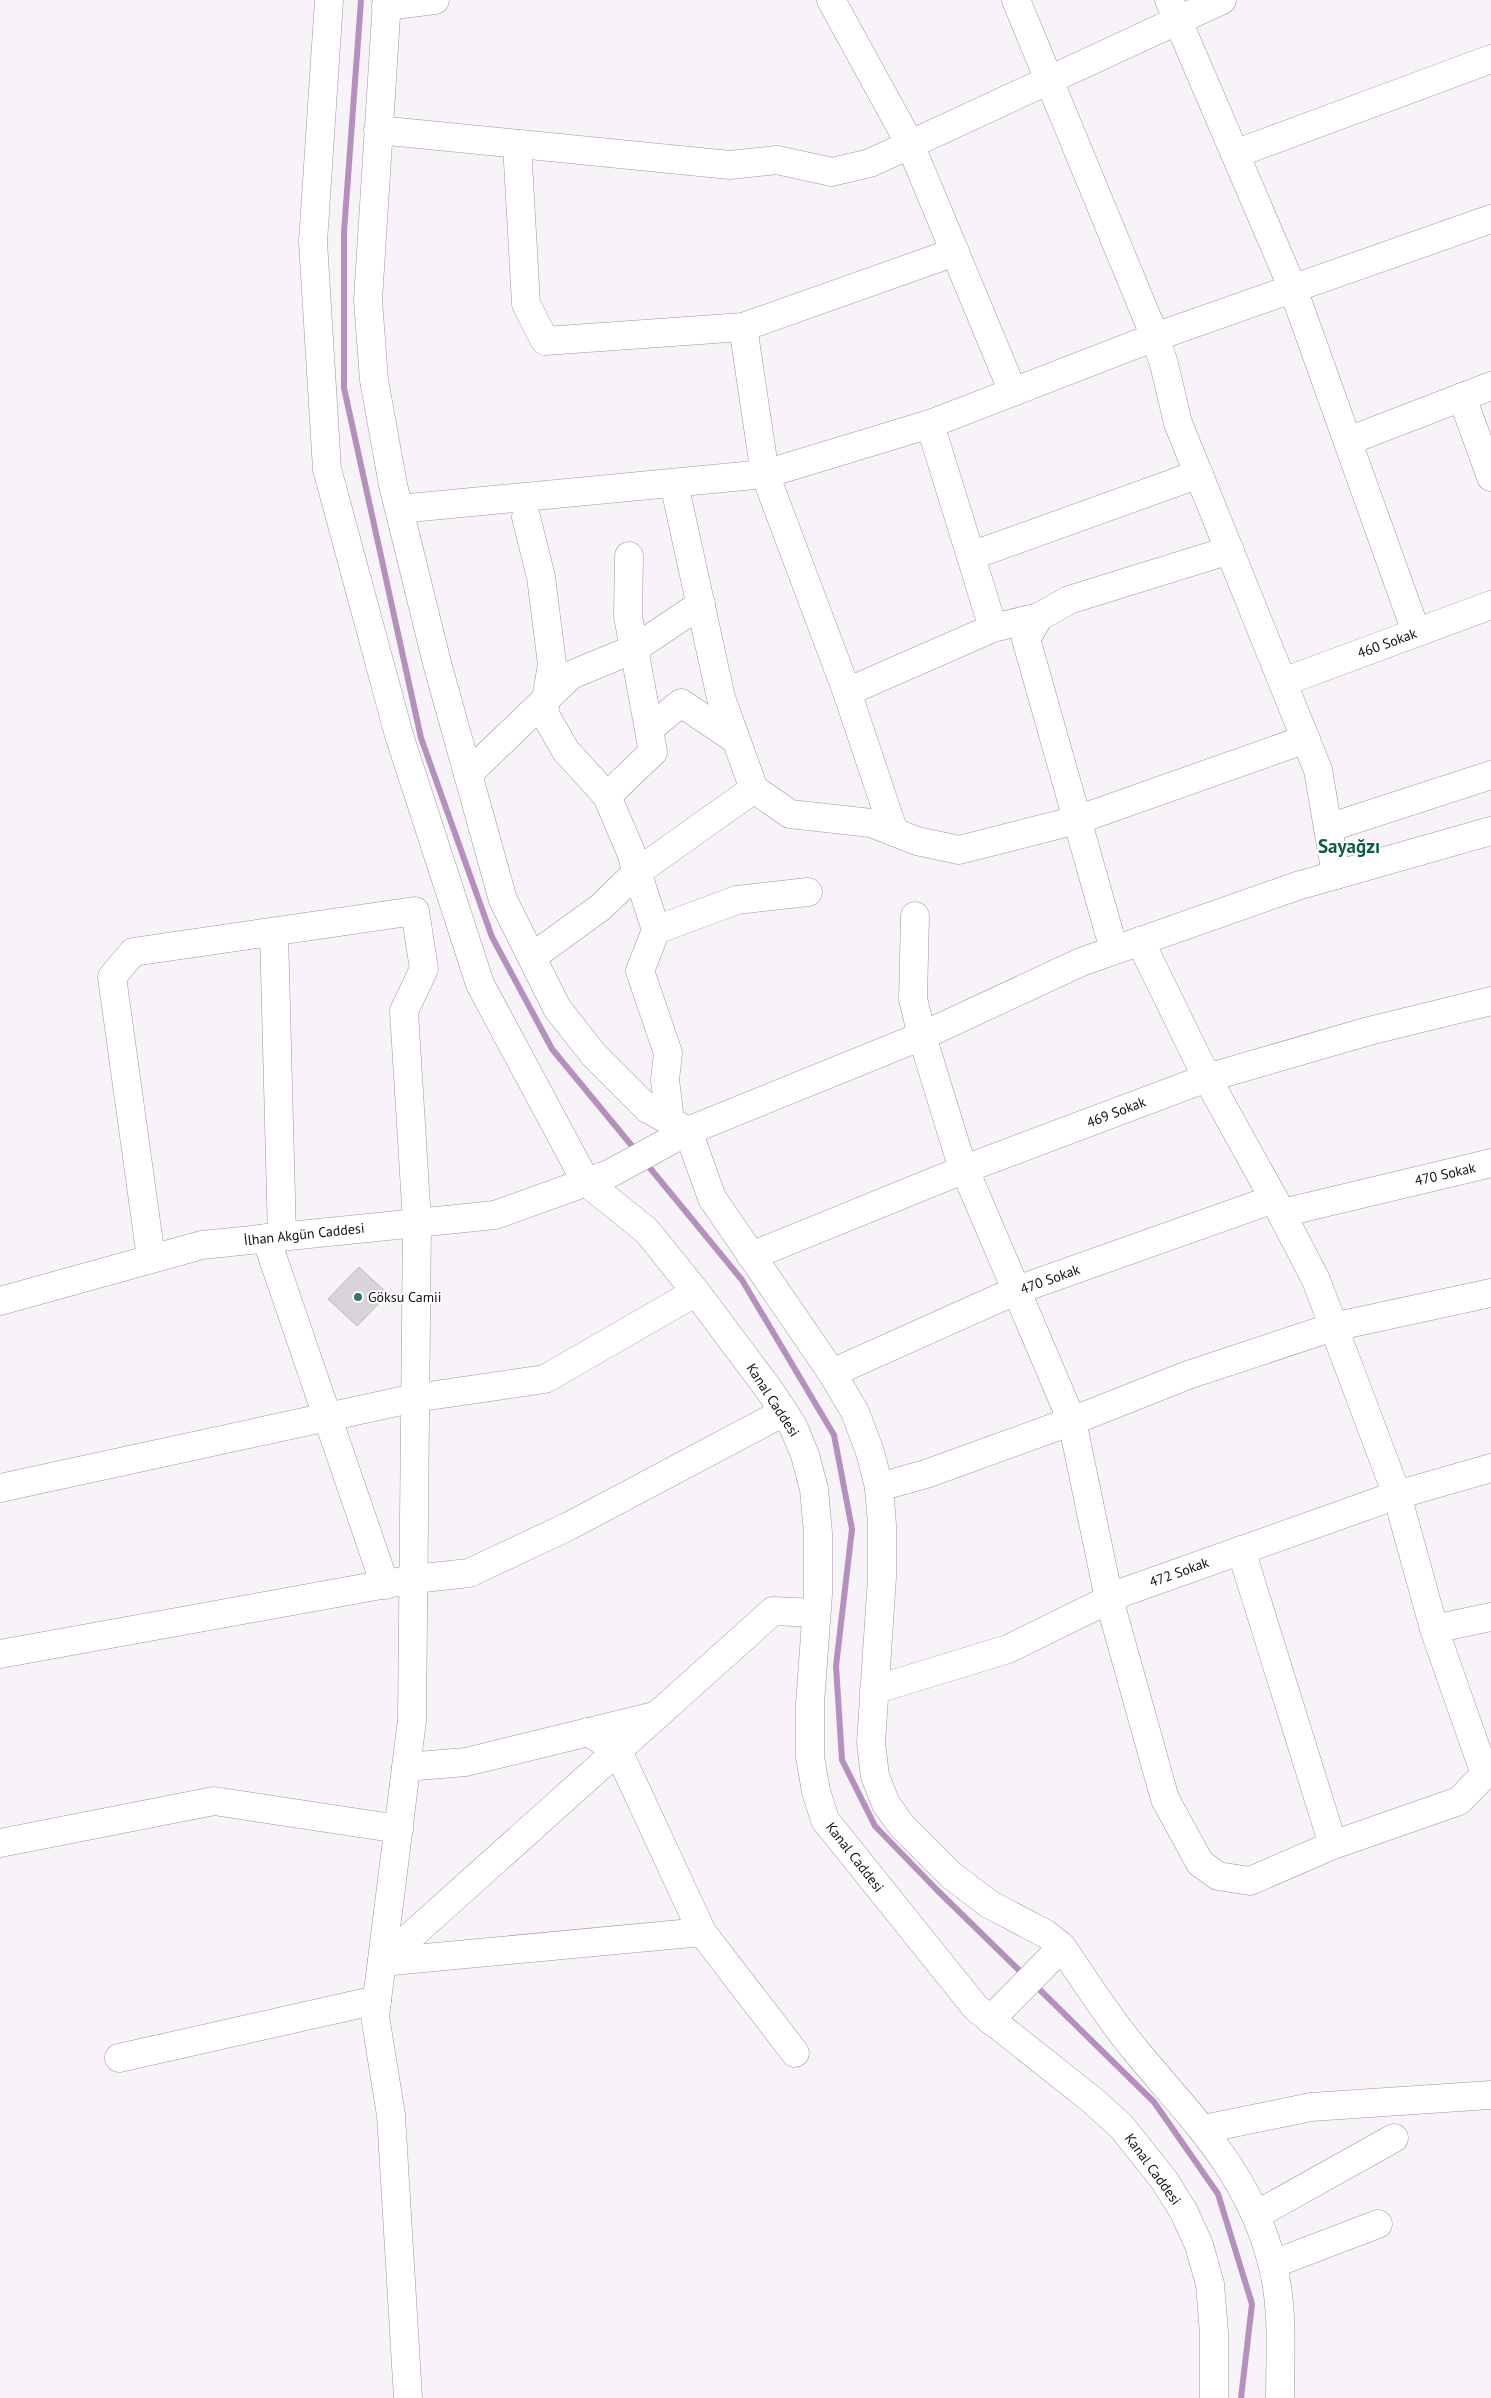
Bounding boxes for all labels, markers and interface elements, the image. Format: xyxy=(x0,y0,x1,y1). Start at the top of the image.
street label: 460 Sokak xyxy=(1355,624,1419,662)
district label: Sayağzı xyxy=(1318,834,1380,858)
street label: 469 Sokak xyxy=(1084,1092,1148,1131)
street label: 470 Sokak xyxy=(1413,1158,1477,1190)
street label: İlhan Akgün Caddesi xyxy=(243,1219,365,1249)
street label: 470 Sokak xyxy=(1018,1260,1082,1298)
place label: Göksu Camii xyxy=(368,1288,442,1306)
marker: Göksu Camii xyxy=(352,1291,364,1303)
street label: Kanal Caddesi xyxy=(743,1360,803,1440)
street label: 472 Sokak xyxy=(1147,1553,1211,1591)
street label: Kanal Caddesi xyxy=(822,1818,888,1896)
street label: Kanal Caddesi xyxy=(1121,2130,1185,2208)

